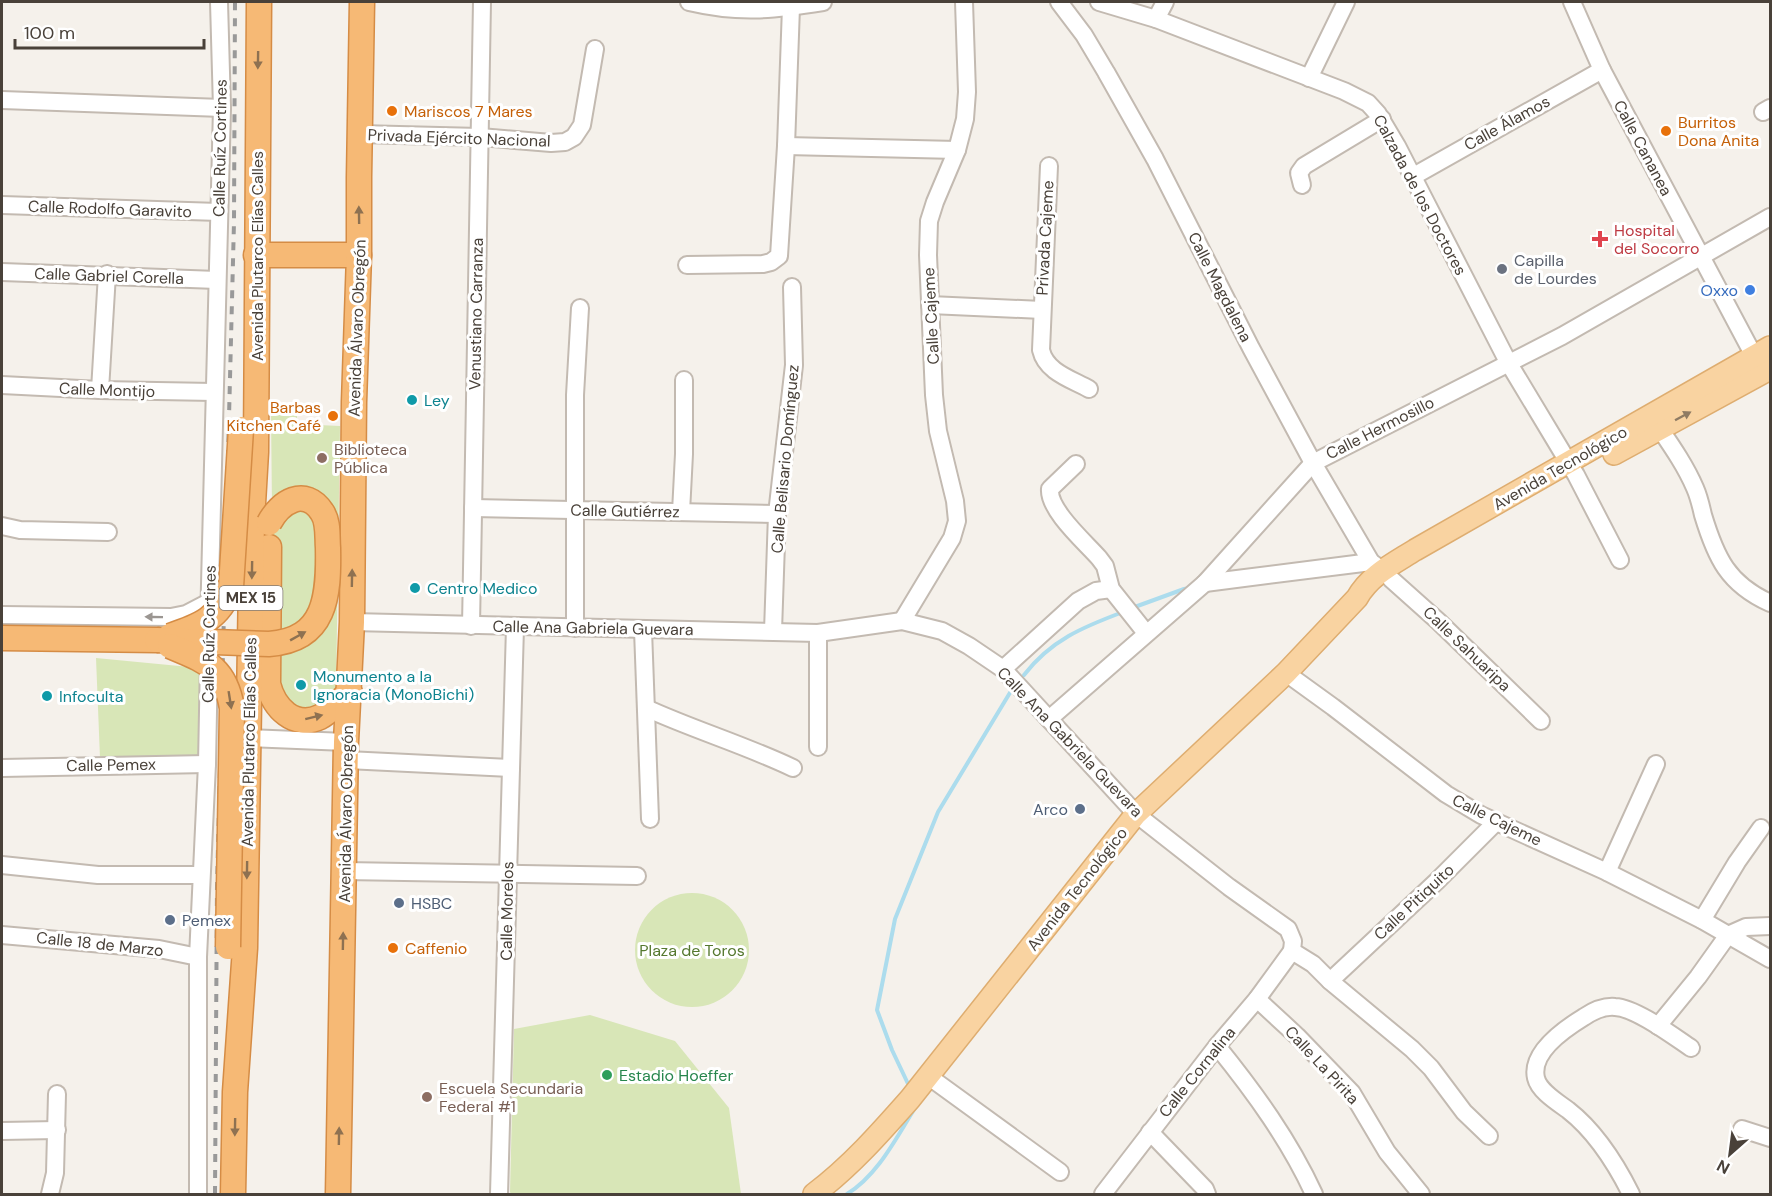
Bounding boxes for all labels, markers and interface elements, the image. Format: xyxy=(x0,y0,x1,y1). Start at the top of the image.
scale bar xyxy=(15,12,204,50)
text: 100 m xyxy=(24,21,75,45)
one-way arrow xyxy=(254,50,263,69)
street label: Calle Ruíz Cortines xyxy=(208,79,232,217)
street label: Calle Álamos xyxy=(1460,91,1554,155)
street label: Calle Cananea xyxy=(1609,96,1677,200)
place label: Mariscos 7 Mares xyxy=(404,101,533,122)
marker: Mariscos 7 Mares xyxy=(385,104,399,118)
street label: Calzada de los Doctores xyxy=(1369,111,1471,279)
place label: Burritos Dona Anita xyxy=(1678,112,1759,151)
street label: Privada Ejército Nacional xyxy=(367,124,551,152)
marker: Burritos Dona Anita xyxy=(1659,124,1673,138)
street label: Avenida Plutarco Elías Calles xyxy=(247,151,268,361)
street label: Privada Cajeme xyxy=(1031,180,1059,296)
street label: Calle Rodolfo Garavito xyxy=(28,196,192,222)
one-way arrow xyxy=(354,206,364,225)
place label: Hospital del Socorro xyxy=(1614,220,1699,259)
street label: Calle Magdalena xyxy=(1183,228,1257,346)
marker: Hospital del Socorro xyxy=(1591,230,1609,248)
street label: Venustiano Carranza xyxy=(464,238,488,390)
street label: Avenida Álvaro Obregón xyxy=(343,239,371,417)
place label: Capilla de Lourdes xyxy=(1514,250,1597,289)
marker: Capilla de Lourdes xyxy=(1495,262,1509,276)
street label: Calle Gabriel Corella xyxy=(34,263,184,289)
street label: Calle Cajeme xyxy=(918,267,944,365)
place label: Oxxo xyxy=(1701,280,1738,301)
marker: Oxxo xyxy=(1743,283,1757,297)
street label: Calle Belisario Domínguez xyxy=(766,364,804,554)
street label: Calle Montijo xyxy=(59,378,155,402)
place label: Ley xyxy=(424,390,450,411)
street label: Calle Hermosillo xyxy=(1322,392,1438,464)
marker: Ley xyxy=(405,393,419,407)
place label: Barbas Kitchen Café xyxy=(227,397,321,436)
marker: Barbas Kitchen Café xyxy=(326,409,340,423)
one-way arrow xyxy=(1675,411,1692,421)
street label: Avenida Tecnológico xyxy=(1489,421,1631,515)
place label: Biblioteca Pública xyxy=(334,439,407,478)
marker: Biblioteca Pública xyxy=(315,451,329,465)
street label: Calle Gutiérrez xyxy=(570,500,680,522)
one-way arrow xyxy=(247,560,257,579)
street label: Calle Ruíz Cortines xyxy=(197,565,221,703)
one-way arrow xyxy=(348,569,357,588)
place label: Centro Medico xyxy=(427,578,537,599)
marker: Centro Medico xyxy=(408,581,422,595)
road number: MEX 15 xyxy=(220,586,282,610)
street label: Calle Sahuaripa xyxy=(1419,602,1515,696)
one-way arrow xyxy=(144,612,163,622)
street label: Calle Ana Gabriela Guevara xyxy=(492,616,694,640)
one-way arrow xyxy=(289,631,306,641)
street label: Avenida Plutarco Elías Calles xyxy=(237,637,261,847)
street label: Calle Ana Gabriela Guevara xyxy=(993,662,1147,822)
place label: Monumento a la Ignoracia (MonoBichi) xyxy=(313,666,474,705)
marker: Monumento a la Ignoracia (MonoBichi) xyxy=(294,678,308,692)
place label: Infoculta xyxy=(59,686,123,707)
marker: Infoculta xyxy=(40,689,54,703)
one-way arrow xyxy=(226,691,235,710)
one-way arrow xyxy=(305,711,323,721)
street label: Avenida Álvaro Obregón xyxy=(334,725,358,903)
street label: Calle Pemex xyxy=(66,754,156,776)
street label: Calle Cajeme xyxy=(1449,789,1545,851)
place label: Arco xyxy=(1033,799,1068,820)
marker: Arco xyxy=(1073,802,1087,816)
street label: Avenida Tecnológico xyxy=(1022,823,1132,955)
street label: Calle Pitiquito xyxy=(1369,859,1459,945)
one-way arrow xyxy=(242,860,251,879)
street label: Calle Morelos xyxy=(496,861,518,961)
place label: HSBC xyxy=(411,893,452,914)
marker: HSBC xyxy=(392,896,406,910)
place label: Pemex xyxy=(182,910,231,931)
marker: Pemex xyxy=(163,913,177,927)
street label: Calle 18 de Marzo xyxy=(35,927,165,961)
one-way arrow xyxy=(338,932,348,951)
place label: Caffenio xyxy=(405,938,467,959)
park label: Plaza de Toros xyxy=(639,940,745,961)
marker: Caffenio xyxy=(386,941,400,955)
street label: Calle La Pirita xyxy=(1280,1021,1364,1109)
street label: Calle Cornalina xyxy=(1154,1022,1240,1122)
place label: Estadio Hoeffer xyxy=(619,1065,733,1086)
marker: Estadio Hoeffer xyxy=(600,1068,614,1082)
place label: Escuela Secundaria Federal #1 xyxy=(439,1078,583,1117)
marker: Escuela Secundaria Federal #1 xyxy=(420,1090,434,1104)
one-way arrow xyxy=(230,1118,240,1137)
north arrow xyxy=(1700,1124,1760,1184)
one-way arrow xyxy=(335,1127,344,1146)
text: N xyxy=(1713,1155,1733,1179)

